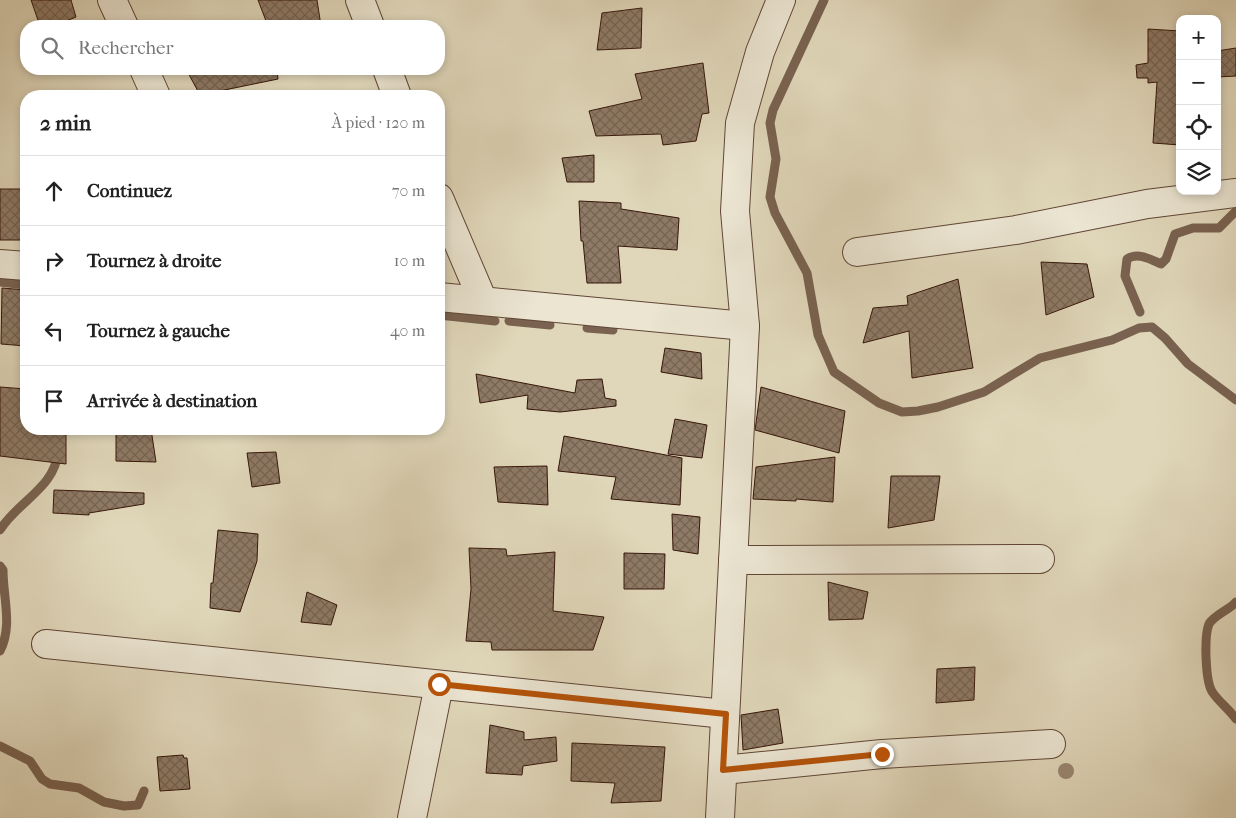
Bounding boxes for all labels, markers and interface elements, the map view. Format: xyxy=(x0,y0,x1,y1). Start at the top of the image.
map controls xyxy=(1176,15,1221,195)
button: + xyxy=(1176,15,1221,60)
search box xyxy=(20,20,445,75)
icon: search xyxy=(38,34,66,62)
text: Rechercher xyxy=(78,37,174,59)
button: − xyxy=(1176,60,1221,105)
button: locate xyxy=(1176,105,1221,150)
text: 2 min xyxy=(40,111,91,135)
text: À pied · 120 m xyxy=(332,113,425,132)
button: layers xyxy=(1176,150,1221,195)
icon: ahead xyxy=(40,177,68,205)
text: Continuez xyxy=(87,180,172,202)
text: 70 m xyxy=(392,181,425,200)
icon: right xyxy=(40,247,68,275)
text: Tournez à droite xyxy=(87,250,221,272)
text: 10 m xyxy=(394,251,425,270)
icon: left xyxy=(40,317,68,345)
text: Tournez à gauche xyxy=(87,320,230,342)
text: 40 m xyxy=(390,321,425,340)
icon: arrive xyxy=(40,387,68,415)
text: Arrivée à destination xyxy=(87,390,257,412)
route start xyxy=(428,673,451,696)
route end xyxy=(871,743,894,766)

